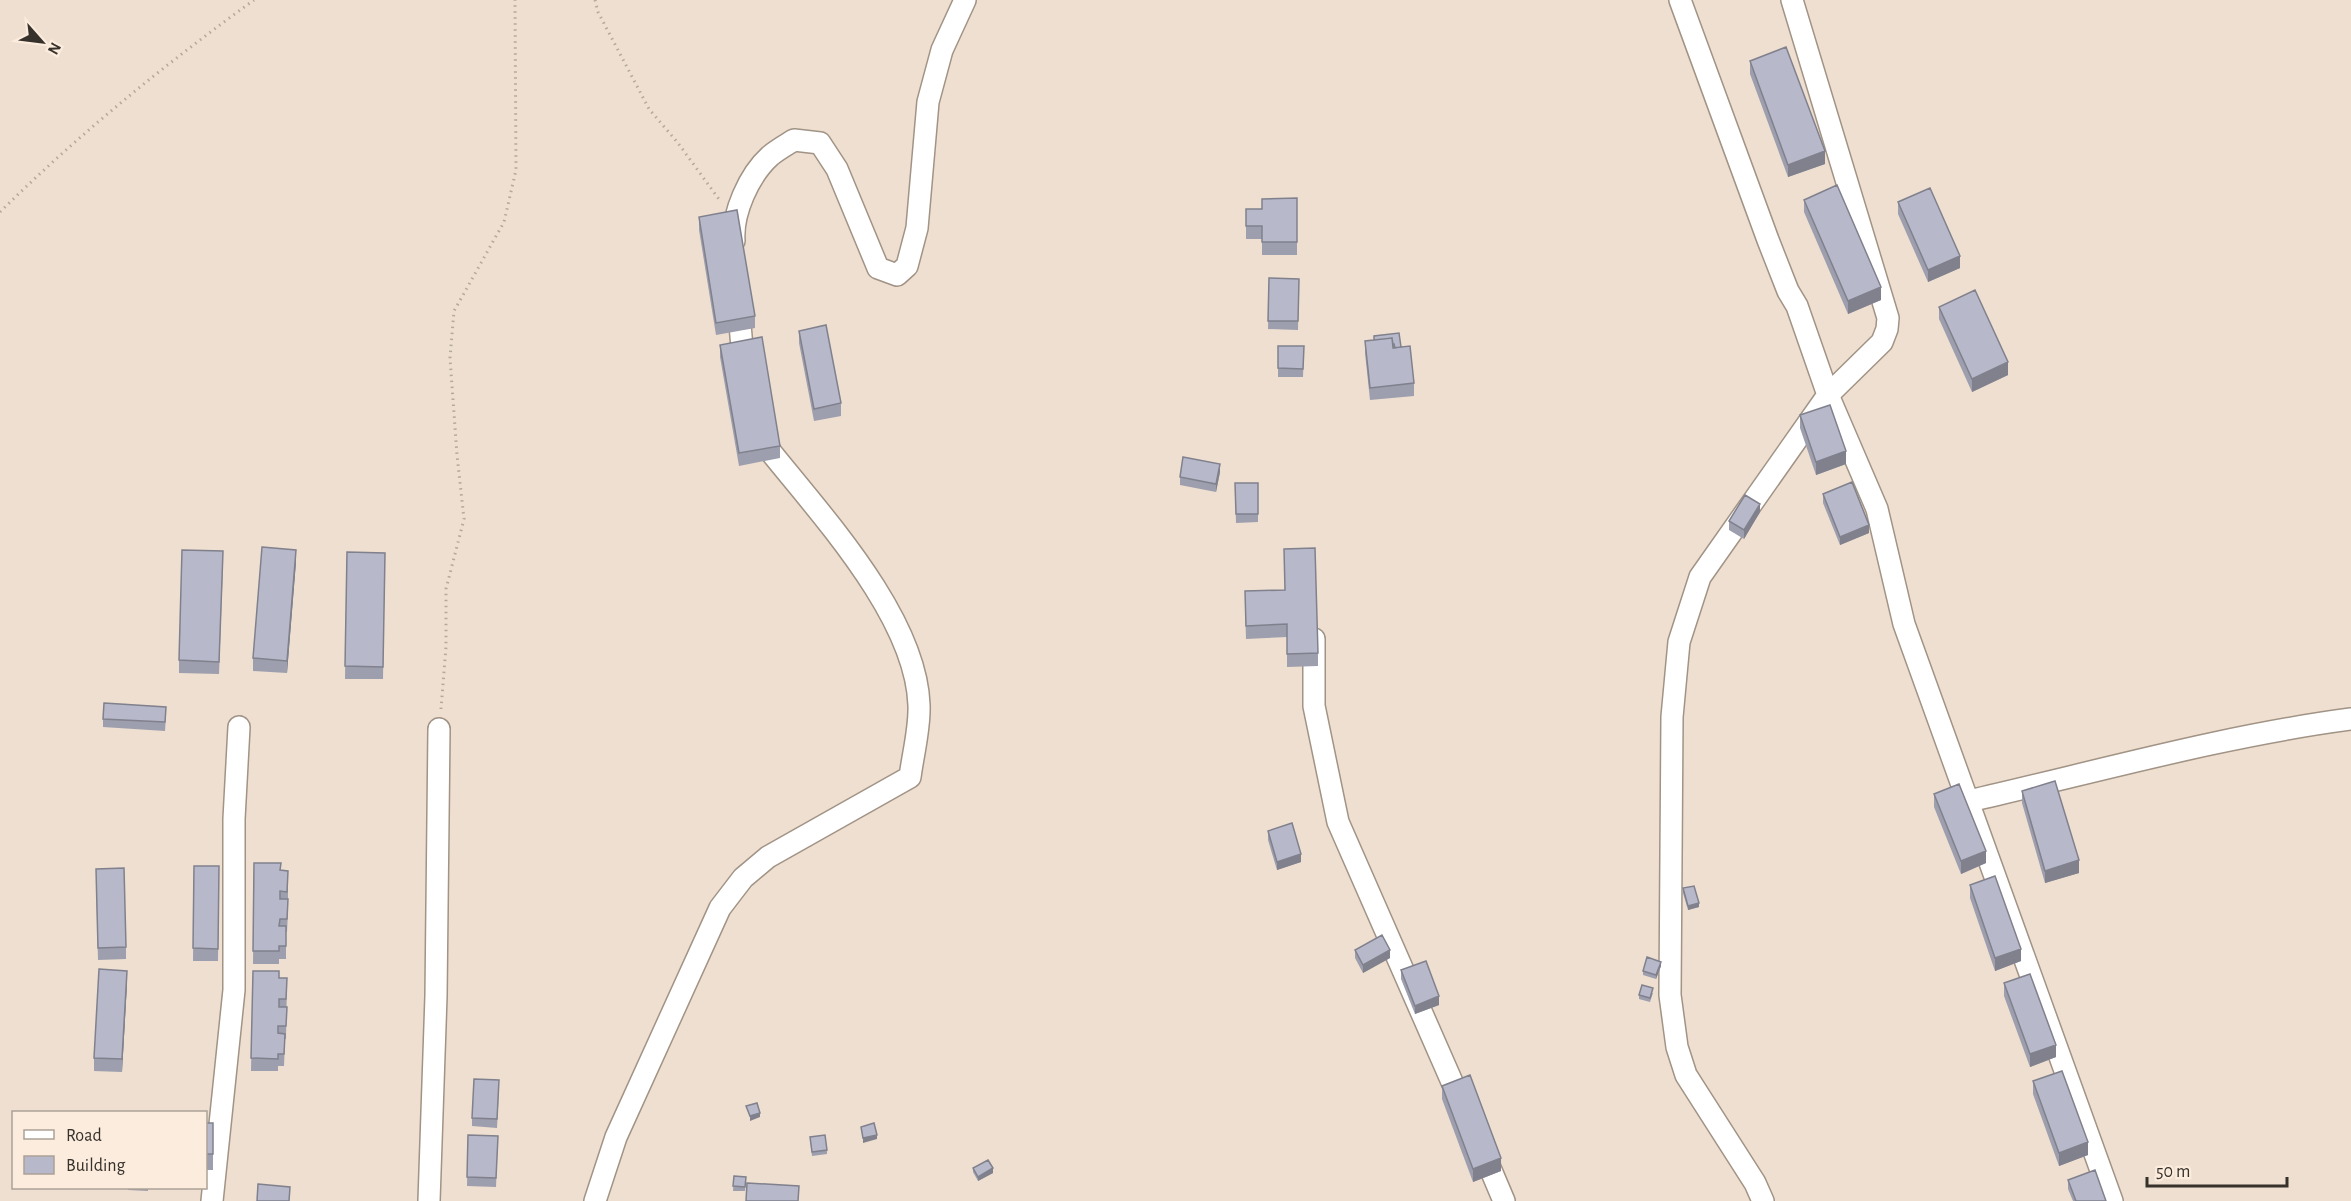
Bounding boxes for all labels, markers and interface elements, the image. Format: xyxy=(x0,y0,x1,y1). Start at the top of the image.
north arrow xyxy=(12,12,72,72)
text: N xyxy=(45,40,64,57)
legend xyxy=(12,1111,207,1189)
text: Road xyxy=(66,1127,102,1145)
scale bar xyxy=(2147,1150,2286,1188)
text: Building xyxy=(66,1157,126,1175)
text: 50 m xyxy=(2156,1163,2190,1181)

